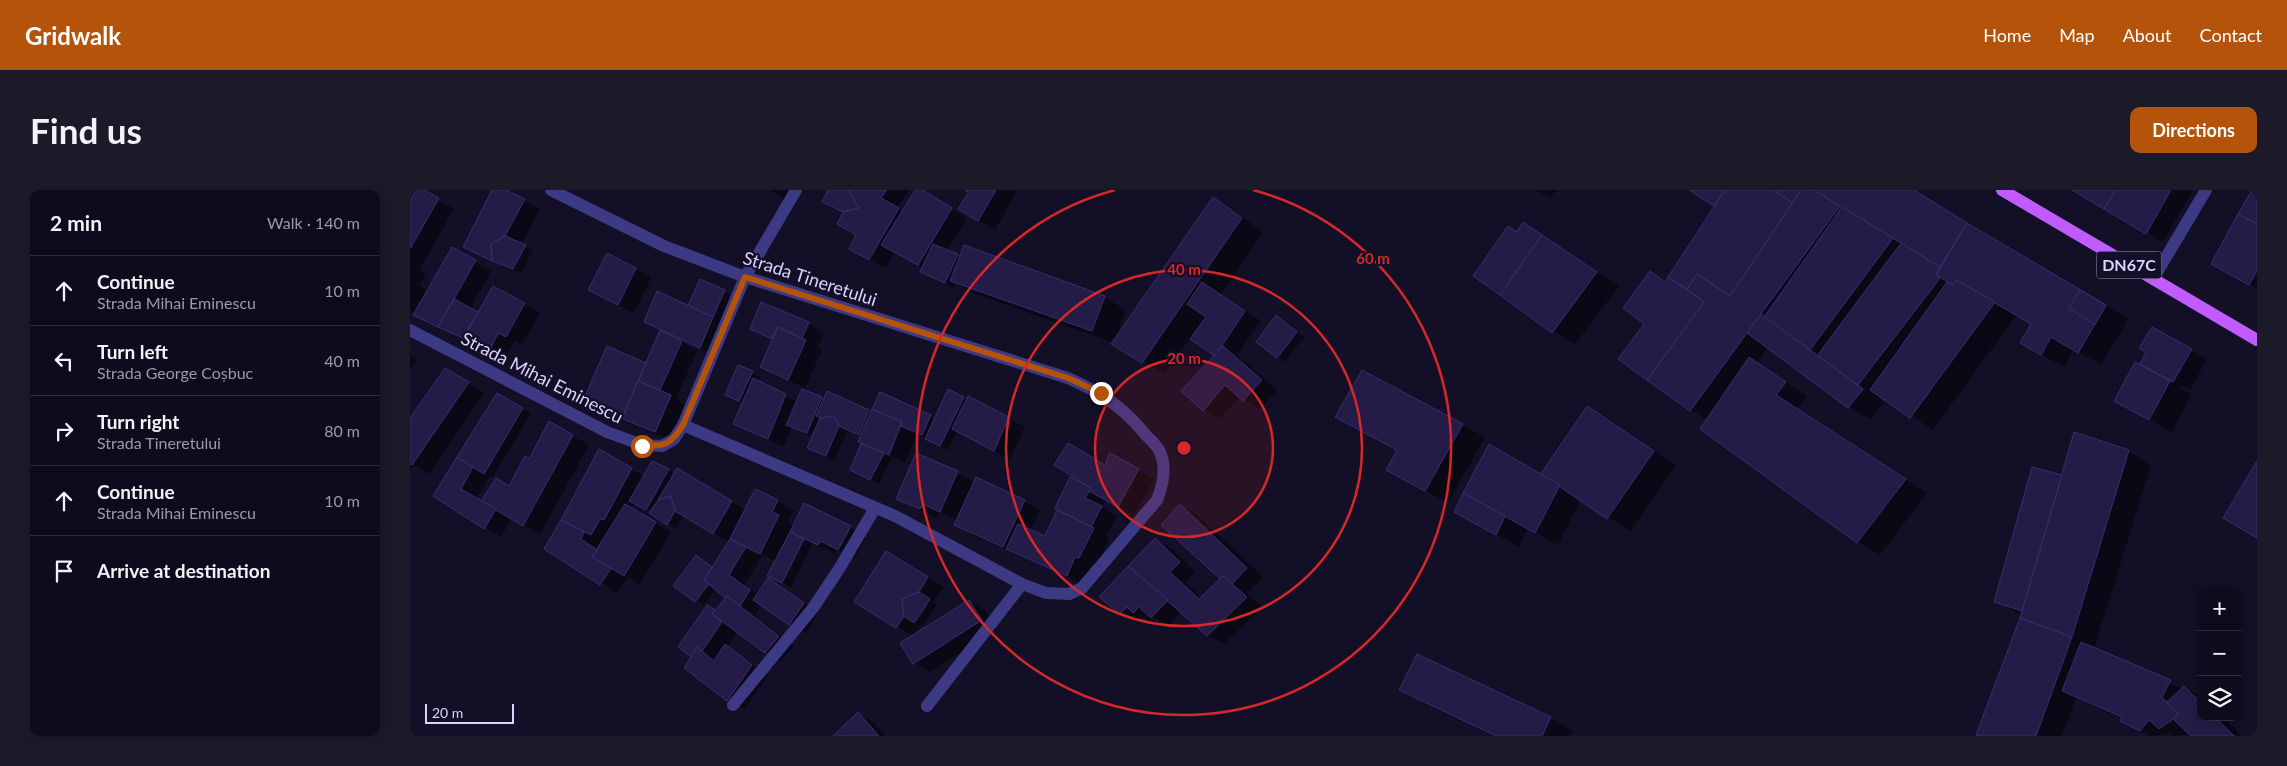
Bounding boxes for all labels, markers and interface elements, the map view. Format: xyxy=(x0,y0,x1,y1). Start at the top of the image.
text: Gridwalk xyxy=(25,21,121,50)
text: Home xyxy=(1983,24,2031,46)
text: Map xyxy=(2059,24,2095,46)
text: About xyxy=(2123,24,2172,46)
text: Contact xyxy=(2200,24,2262,46)
button: Directions xyxy=(2130,107,2257,153)
text: Find us xyxy=(30,109,142,151)
text: 2 min xyxy=(50,210,102,235)
text: Walk · 140 m xyxy=(267,213,360,232)
street label: Strada Tineretului xyxy=(741,246,880,310)
text: 60 m xyxy=(1356,249,1390,267)
road number: DN67C xyxy=(2096,252,2162,278)
text: 40 m xyxy=(1167,260,1201,278)
text: Continue xyxy=(97,270,175,293)
icon: ahead xyxy=(50,277,78,305)
text: 10 m xyxy=(324,281,360,300)
text: Strada Mihai Eminescu xyxy=(97,293,256,312)
street label: Strada Mihai Eminescu xyxy=(458,327,627,428)
text: Turn left xyxy=(97,340,168,363)
icon: left xyxy=(50,347,78,375)
text: 20 m xyxy=(1167,349,1201,367)
text: 40 m xyxy=(324,351,360,370)
text: Strada George Coșbuc xyxy=(97,363,253,382)
route end xyxy=(1090,382,1113,405)
text: Turn right xyxy=(97,410,179,433)
icon: right xyxy=(50,417,78,445)
text: 80 m xyxy=(324,421,360,440)
text: Strada Tineretului xyxy=(97,433,221,452)
route start xyxy=(631,435,654,458)
centre of rings xyxy=(1175,439,1193,457)
text: Continue xyxy=(97,480,175,503)
icon: ahead xyxy=(50,487,78,515)
text: 10 m xyxy=(324,491,360,510)
text: Strada Mihai Eminescu xyxy=(97,503,256,522)
icon: arrive xyxy=(50,557,78,585)
text: Arrive at destination xyxy=(97,559,270,582)
map controls xyxy=(2197,586,2242,721)
button: + xyxy=(2197,586,2242,631)
button: − xyxy=(2197,631,2242,676)
button: layers xyxy=(2197,676,2242,721)
scale bar xyxy=(425,701,514,724)
text: 20 m xyxy=(432,704,463,721)

